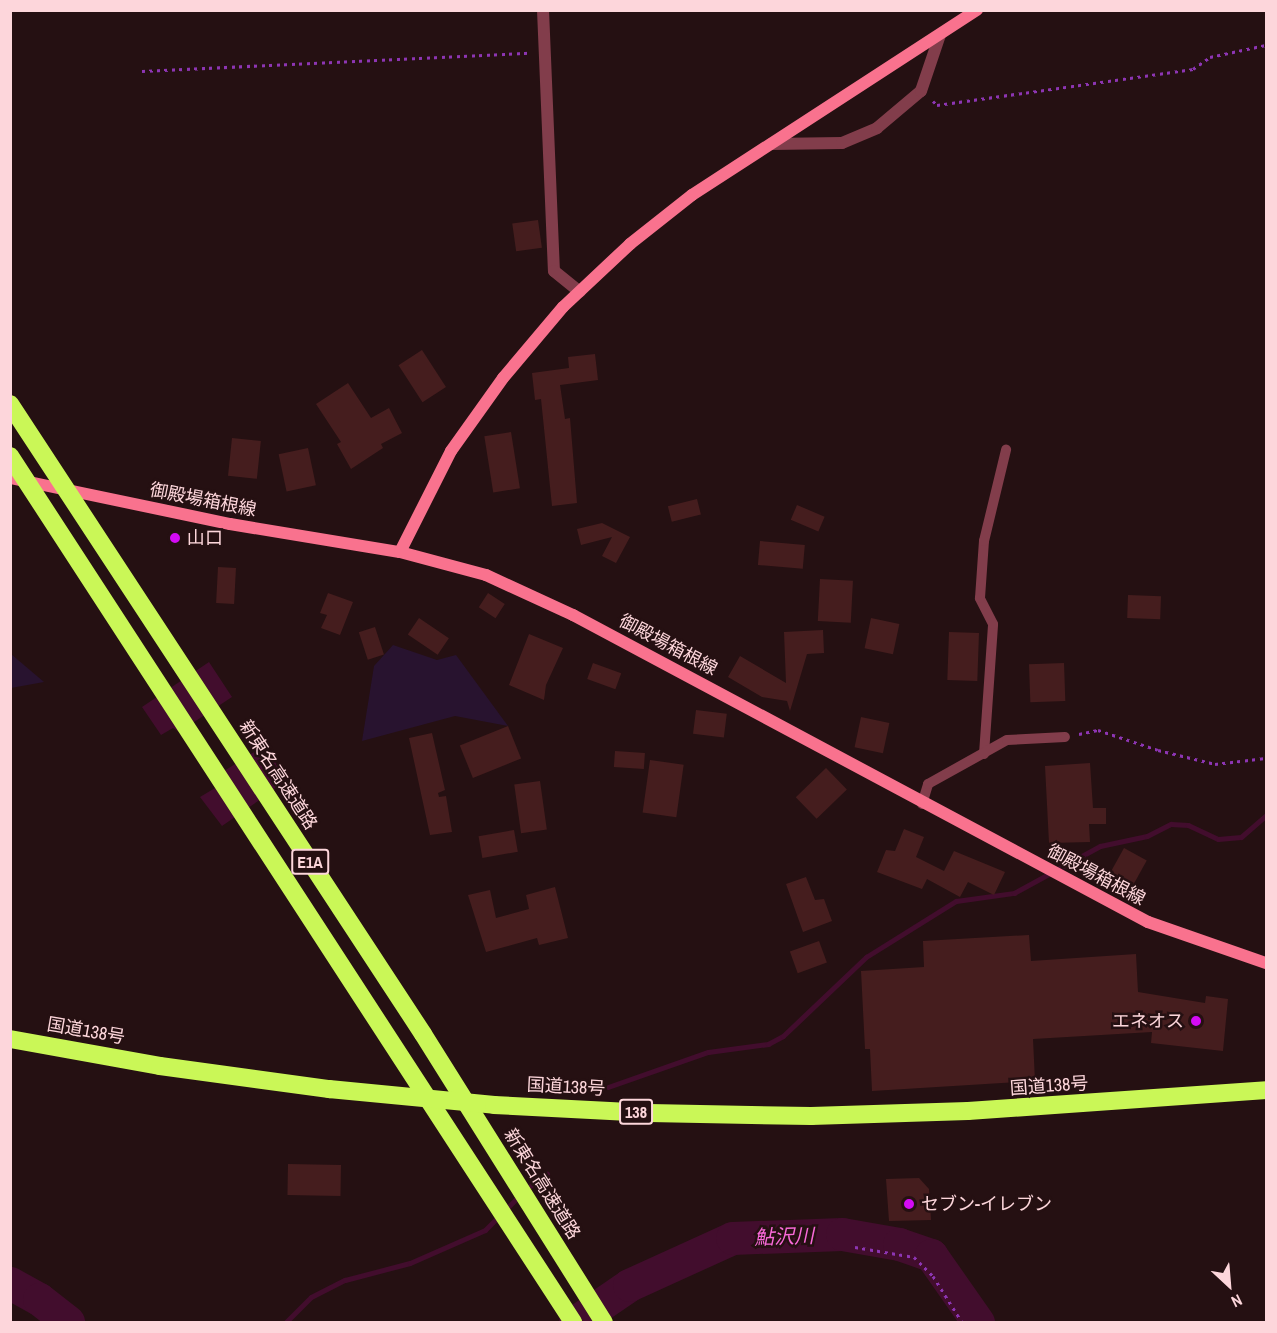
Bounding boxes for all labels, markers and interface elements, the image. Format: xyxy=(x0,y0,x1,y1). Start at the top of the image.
street label: 御殿場箱根線 xyxy=(148,479,258,521)
place label: 山口 xyxy=(187,527,223,549)
marker: 山口 xyxy=(168,531,182,545)
street label: 御殿場箱根線 xyxy=(615,610,721,680)
street label: 新東名高速道路 xyxy=(235,716,321,834)
street label: 御殿場箱根線 xyxy=(1043,840,1149,910)
road number: E1A xyxy=(290,849,330,875)
place label: エネオス xyxy=(1112,1010,1184,1032)
street label: 国道138号 xyxy=(45,1014,127,1048)
marker: エネオス xyxy=(1189,1014,1203,1028)
street label: 国道138号 xyxy=(1009,1072,1089,1100)
street label: 国道138号 xyxy=(526,1074,606,1100)
road number: 138 xyxy=(618,1099,654,1125)
street label: 新東名高速道路 xyxy=(499,1125,585,1243)
place label: セブン-イレブン xyxy=(921,1193,1052,1215)
marker: セブン-イレブン xyxy=(902,1197,916,1211)
water label: 鮎沢川 xyxy=(754,1223,814,1249)
north arrow xyxy=(1199,1255,1259,1315)
text: N xyxy=(1228,1289,1246,1313)

